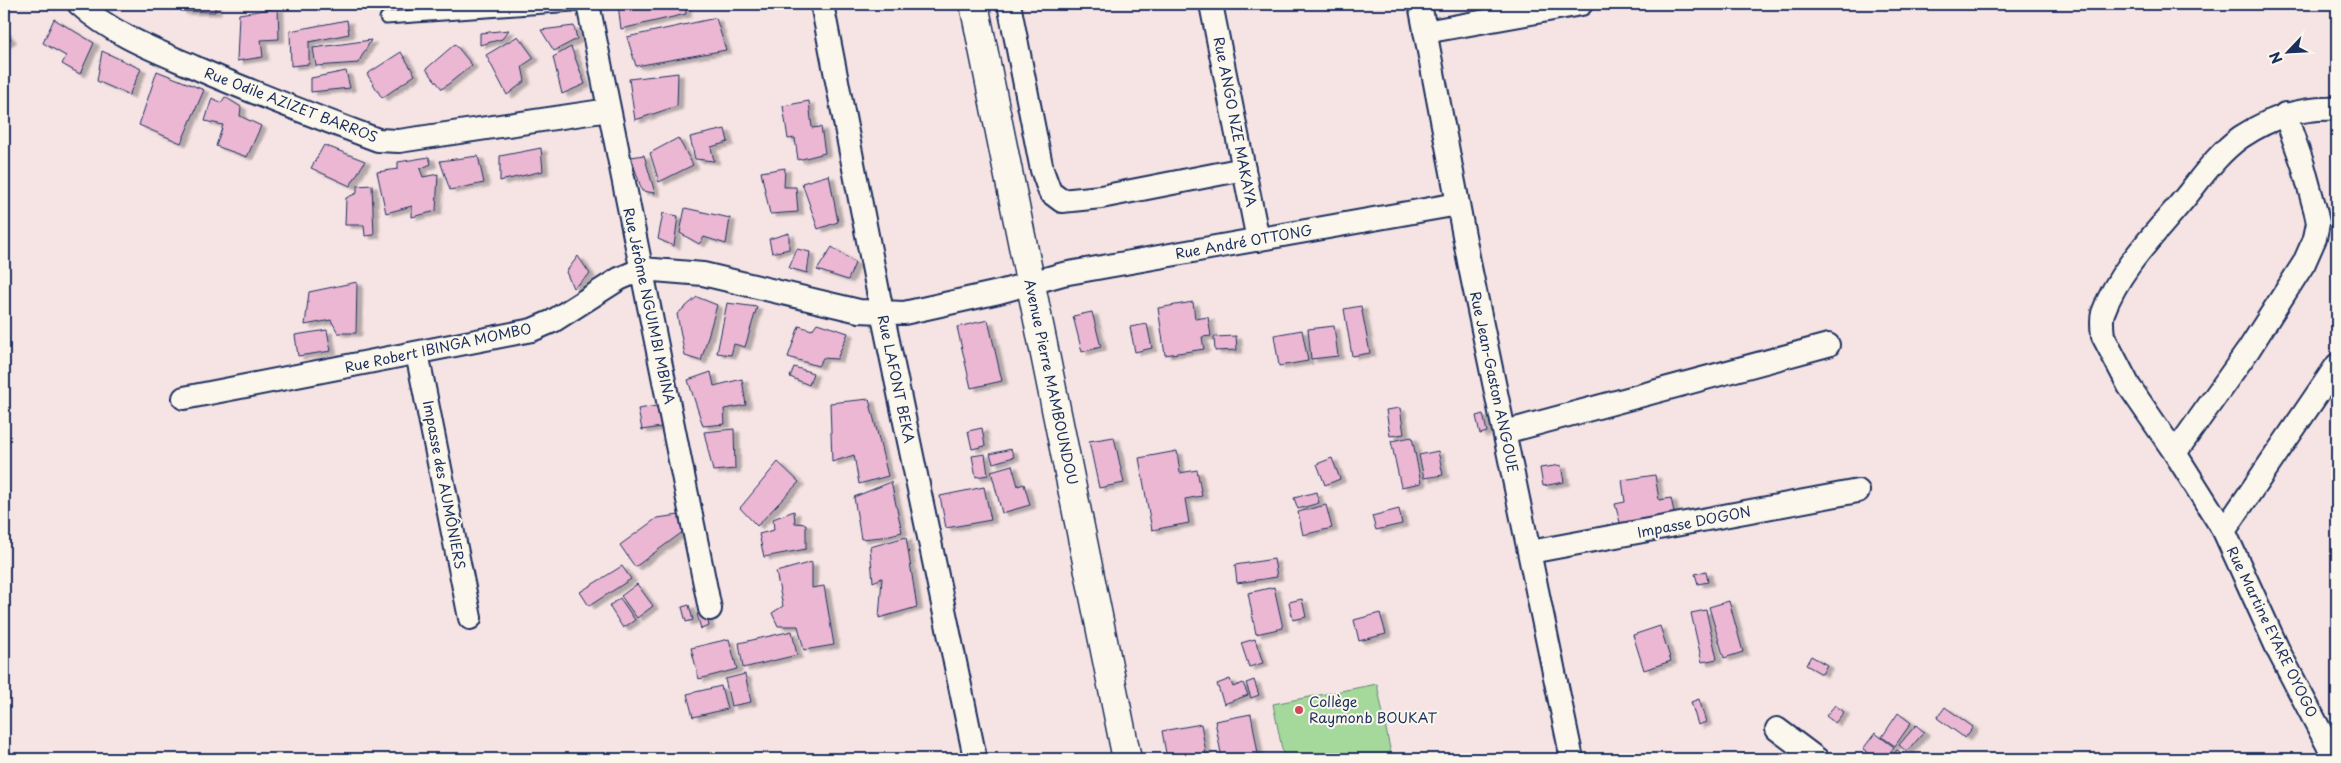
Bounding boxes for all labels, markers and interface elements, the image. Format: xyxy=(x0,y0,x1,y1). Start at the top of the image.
north arrow xyxy=(2264,28,2314,78)
street label: Rue ANGO NZE MAKAYA xyxy=(1209,35,1262,209)
text: N xyxy=(2264,48,2288,67)
street label: Rue Odile AZIZET BARROS xyxy=(201,62,381,147)
street label: Rue Jérôme NGUIMBI MBINA xyxy=(618,206,681,406)
street label: Rue André OTTONG xyxy=(1174,219,1314,264)
street label: Avenue Pierre MAMBOUNDOU xyxy=(1019,277,1084,487)
street label: Rue Jean-Gaston ANGOUE xyxy=(1465,289,1524,474)
street label: Rue LAFONT BEKA xyxy=(873,313,920,445)
street label: Rue Robert IBINGA MOMBO xyxy=(343,317,533,378)
street label: Impasse des AUMÔNIERS xyxy=(418,399,471,571)
street label: Impasse DOGON xyxy=(1635,500,1752,543)
street label: Rue Martine EYARE OYOGO xyxy=(2222,543,2323,721)
place label: Collège Raymonb BOUKAT xyxy=(1309,691,1438,728)
marker: Collège Raymonb BOUKAT xyxy=(1293,704,1305,716)

